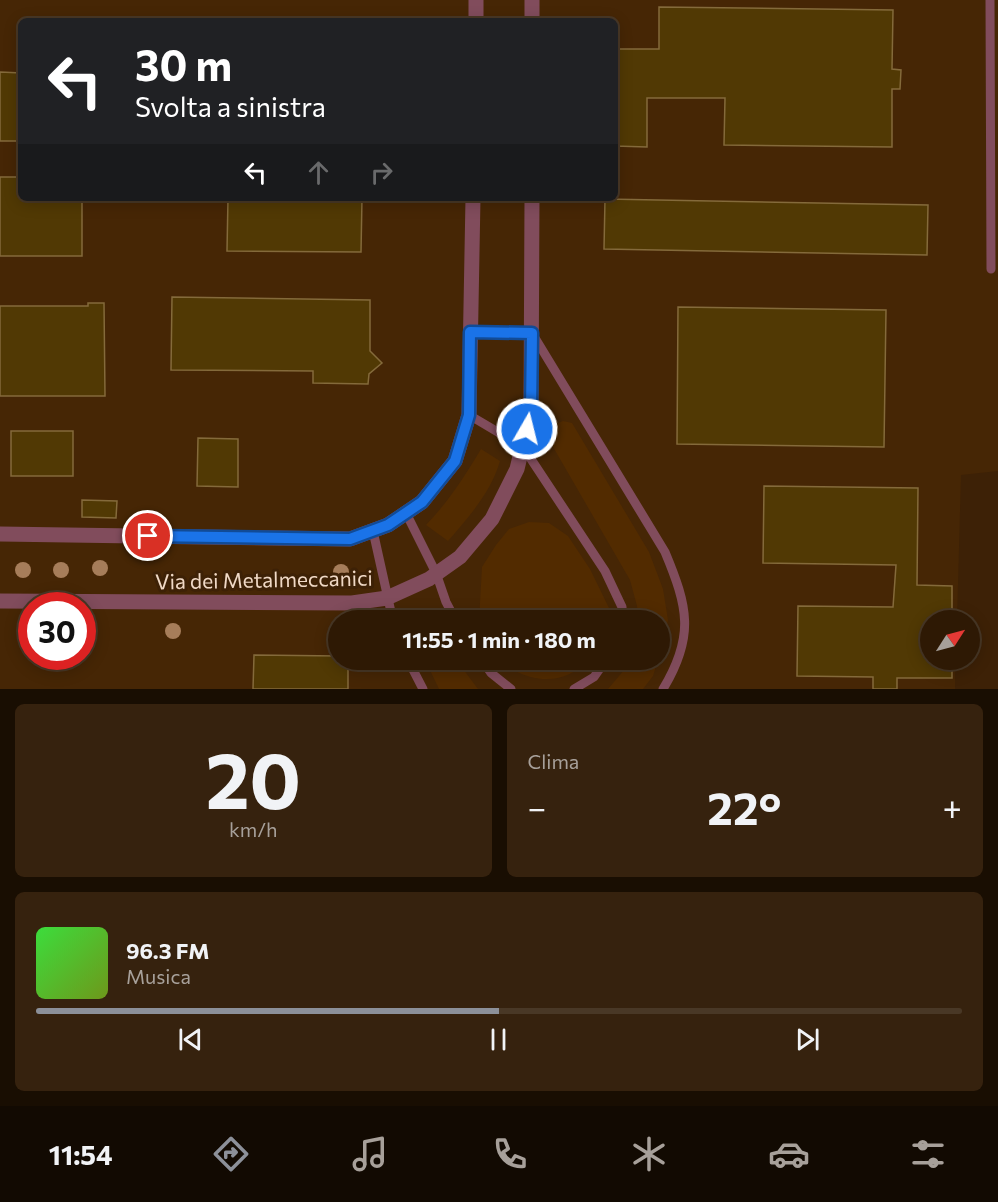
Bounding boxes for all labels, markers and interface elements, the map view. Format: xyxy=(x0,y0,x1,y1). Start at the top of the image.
text: 30 m xyxy=(135,38,232,90)
icon: left xyxy=(36,42,114,120)
text: Svolta a sinistra xyxy=(135,90,326,123)
icon: left xyxy=(239,156,272,189)
icon: ahead xyxy=(302,156,335,189)
icon: right xyxy=(365,156,398,189)
position arrow xyxy=(495,397,559,461)
pin xyxy=(122,510,173,561)
icon: arrive xyxy=(131,519,164,552)
street label: Via dei Metalmeccanici xyxy=(155,565,373,593)
speed limit sign: 30 xyxy=(18,592,96,670)
north arrow xyxy=(920,610,980,670)
map controls xyxy=(920,610,980,670)
text: 11:55 · 1 min · 180 m xyxy=(402,626,596,653)
text: 20 xyxy=(205,730,301,825)
text: Clima xyxy=(528,749,579,773)
text: 22° xyxy=(707,779,781,834)
text: − xyxy=(528,786,546,827)
text: + xyxy=(943,786,962,827)
text: km/h xyxy=(229,817,278,841)
text: 96.3 FM xyxy=(126,937,210,964)
text: Musica xyxy=(126,964,191,988)
icon: previous xyxy=(174,1023,207,1056)
icon: pause xyxy=(482,1023,515,1056)
icon: next xyxy=(791,1023,824,1056)
icon: directions xyxy=(210,1133,252,1175)
icon: music xyxy=(349,1133,391,1175)
icon: phone xyxy=(489,1133,531,1175)
icon: climate xyxy=(628,1133,670,1175)
icon: car xyxy=(768,1133,810,1175)
icon: filters xyxy=(907,1133,949,1175)
text: 11:54 xyxy=(49,1138,113,1171)

